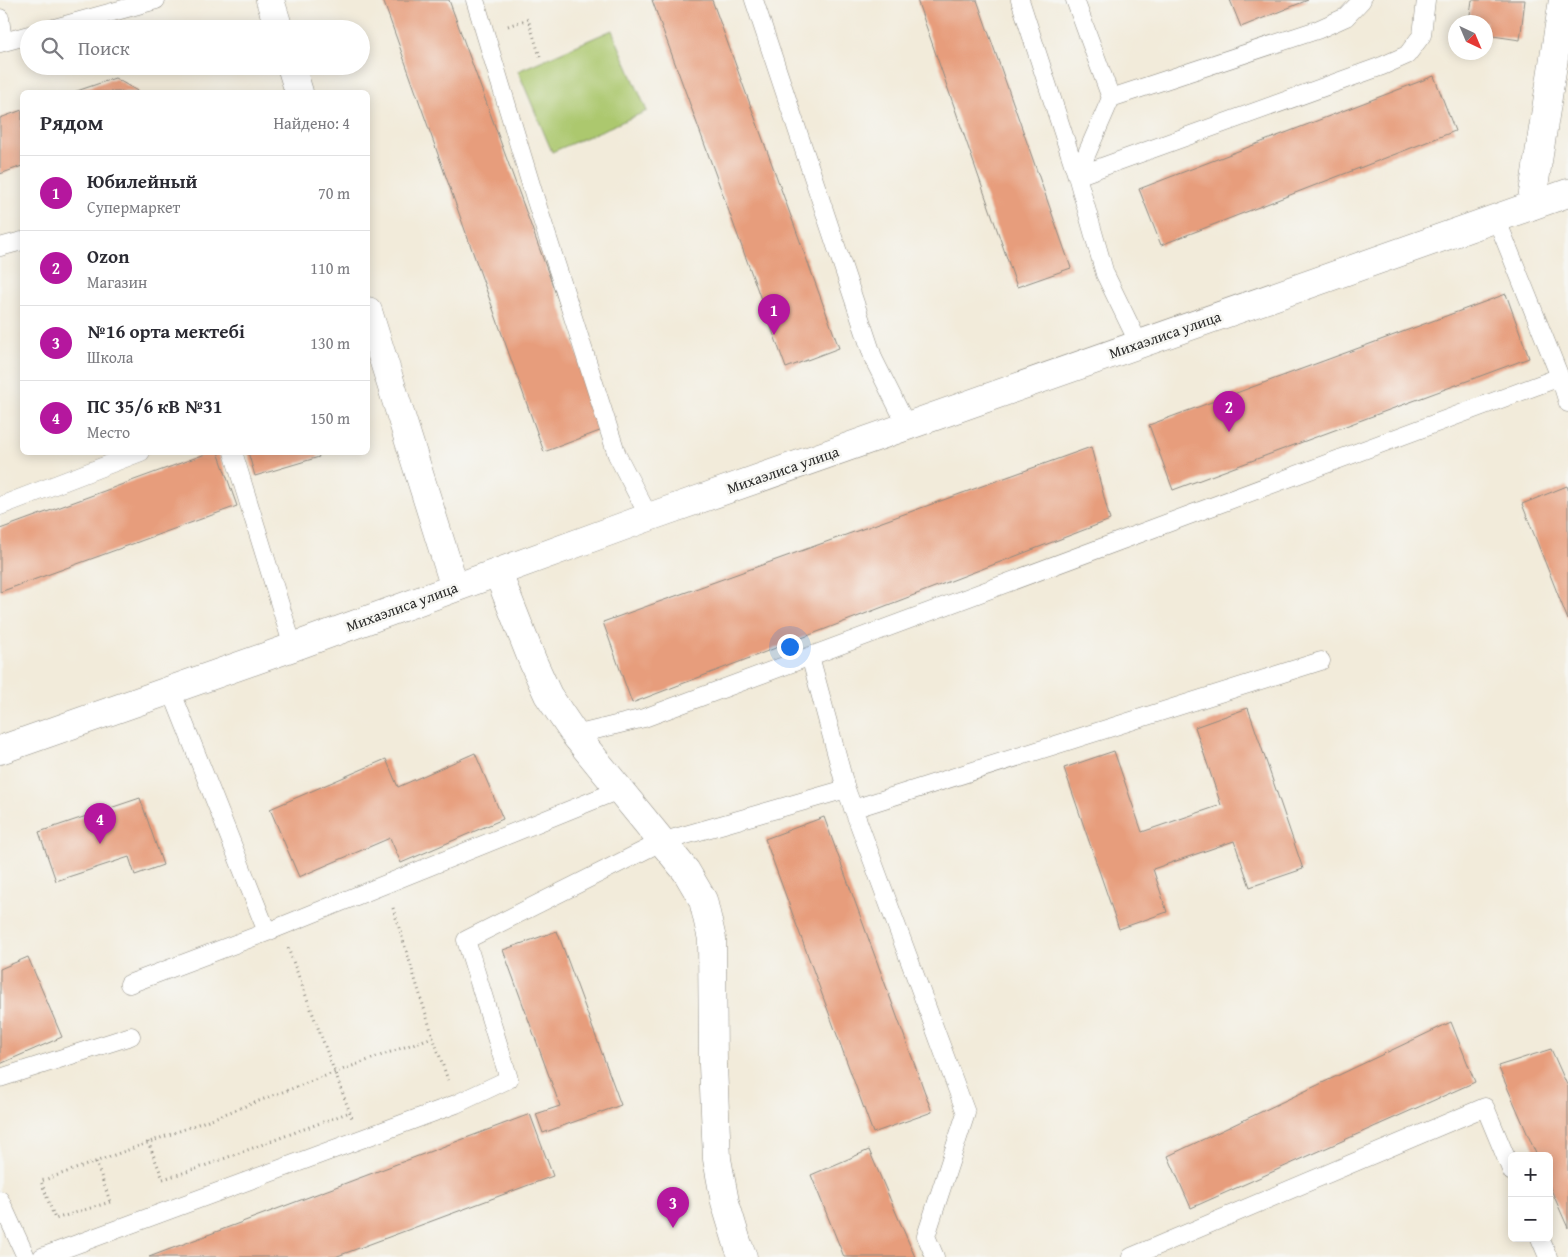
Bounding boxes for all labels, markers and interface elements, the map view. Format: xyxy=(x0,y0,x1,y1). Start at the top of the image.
north arrow xyxy=(1448,15,1493,60)
search box xyxy=(20,20,370,75)
icon: search xyxy=(38,34,66,62)
text: Поиск xyxy=(78,34,130,62)
text: Рядом xyxy=(40,107,103,138)
text: Найдено: 4 xyxy=(273,111,350,135)
text: Юбилейный xyxy=(87,167,197,195)
text: 1 xyxy=(52,181,60,205)
text: 70 m xyxy=(318,181,350,205)
text: Супермаркет xyxy=(87,195,180,219)
text: Ozon xyxy=(87,242,129,270)
text: 2 xyxy=(52,256,60,280)
text: 110 m xyxy=(310,256,350,280)
text: Магазин xyxy=(87,270,147,294)
pin: 1 xyxy=(758,294,790,335)
street label: Михаэлиса улица xyxy=(1106,305,1225,364)
text: №16 орта мектебі xyxy=(87,317,245,345)
text: 3 xyxy=(52,331,60,355)
text: 130 m xyxy=(310,331,350,355)
text: Школа xyxy=(87,345,133,369)
pin: 2 xyxy=(1213,391,1245,432)
text: ПС 35/6 кВ №31 xyxy=(87,392,223,420)
text: 4 xyxy=(52,406,60,430)
text: 150 m xyxy=(310,406,350,430)
text: Место xyxy=(87,420,130,444)
street label: Михаэлиса улица xyxy=(724,440,843,499)
street label: Михаэлиса улица xyxy=(343,576,461,636)
your location xyxy=(777,634,803,660)
pin: 4 xyxy=(84,803,116,844)
map controls xyxy=(1508,1152,1553,1242)
button: + xyxy=(1508,1152,1553,1197)
pin: 3 xyxy=(657,1187,689,1228)
button: − xyxy=(1508,1197,1553,1242)

